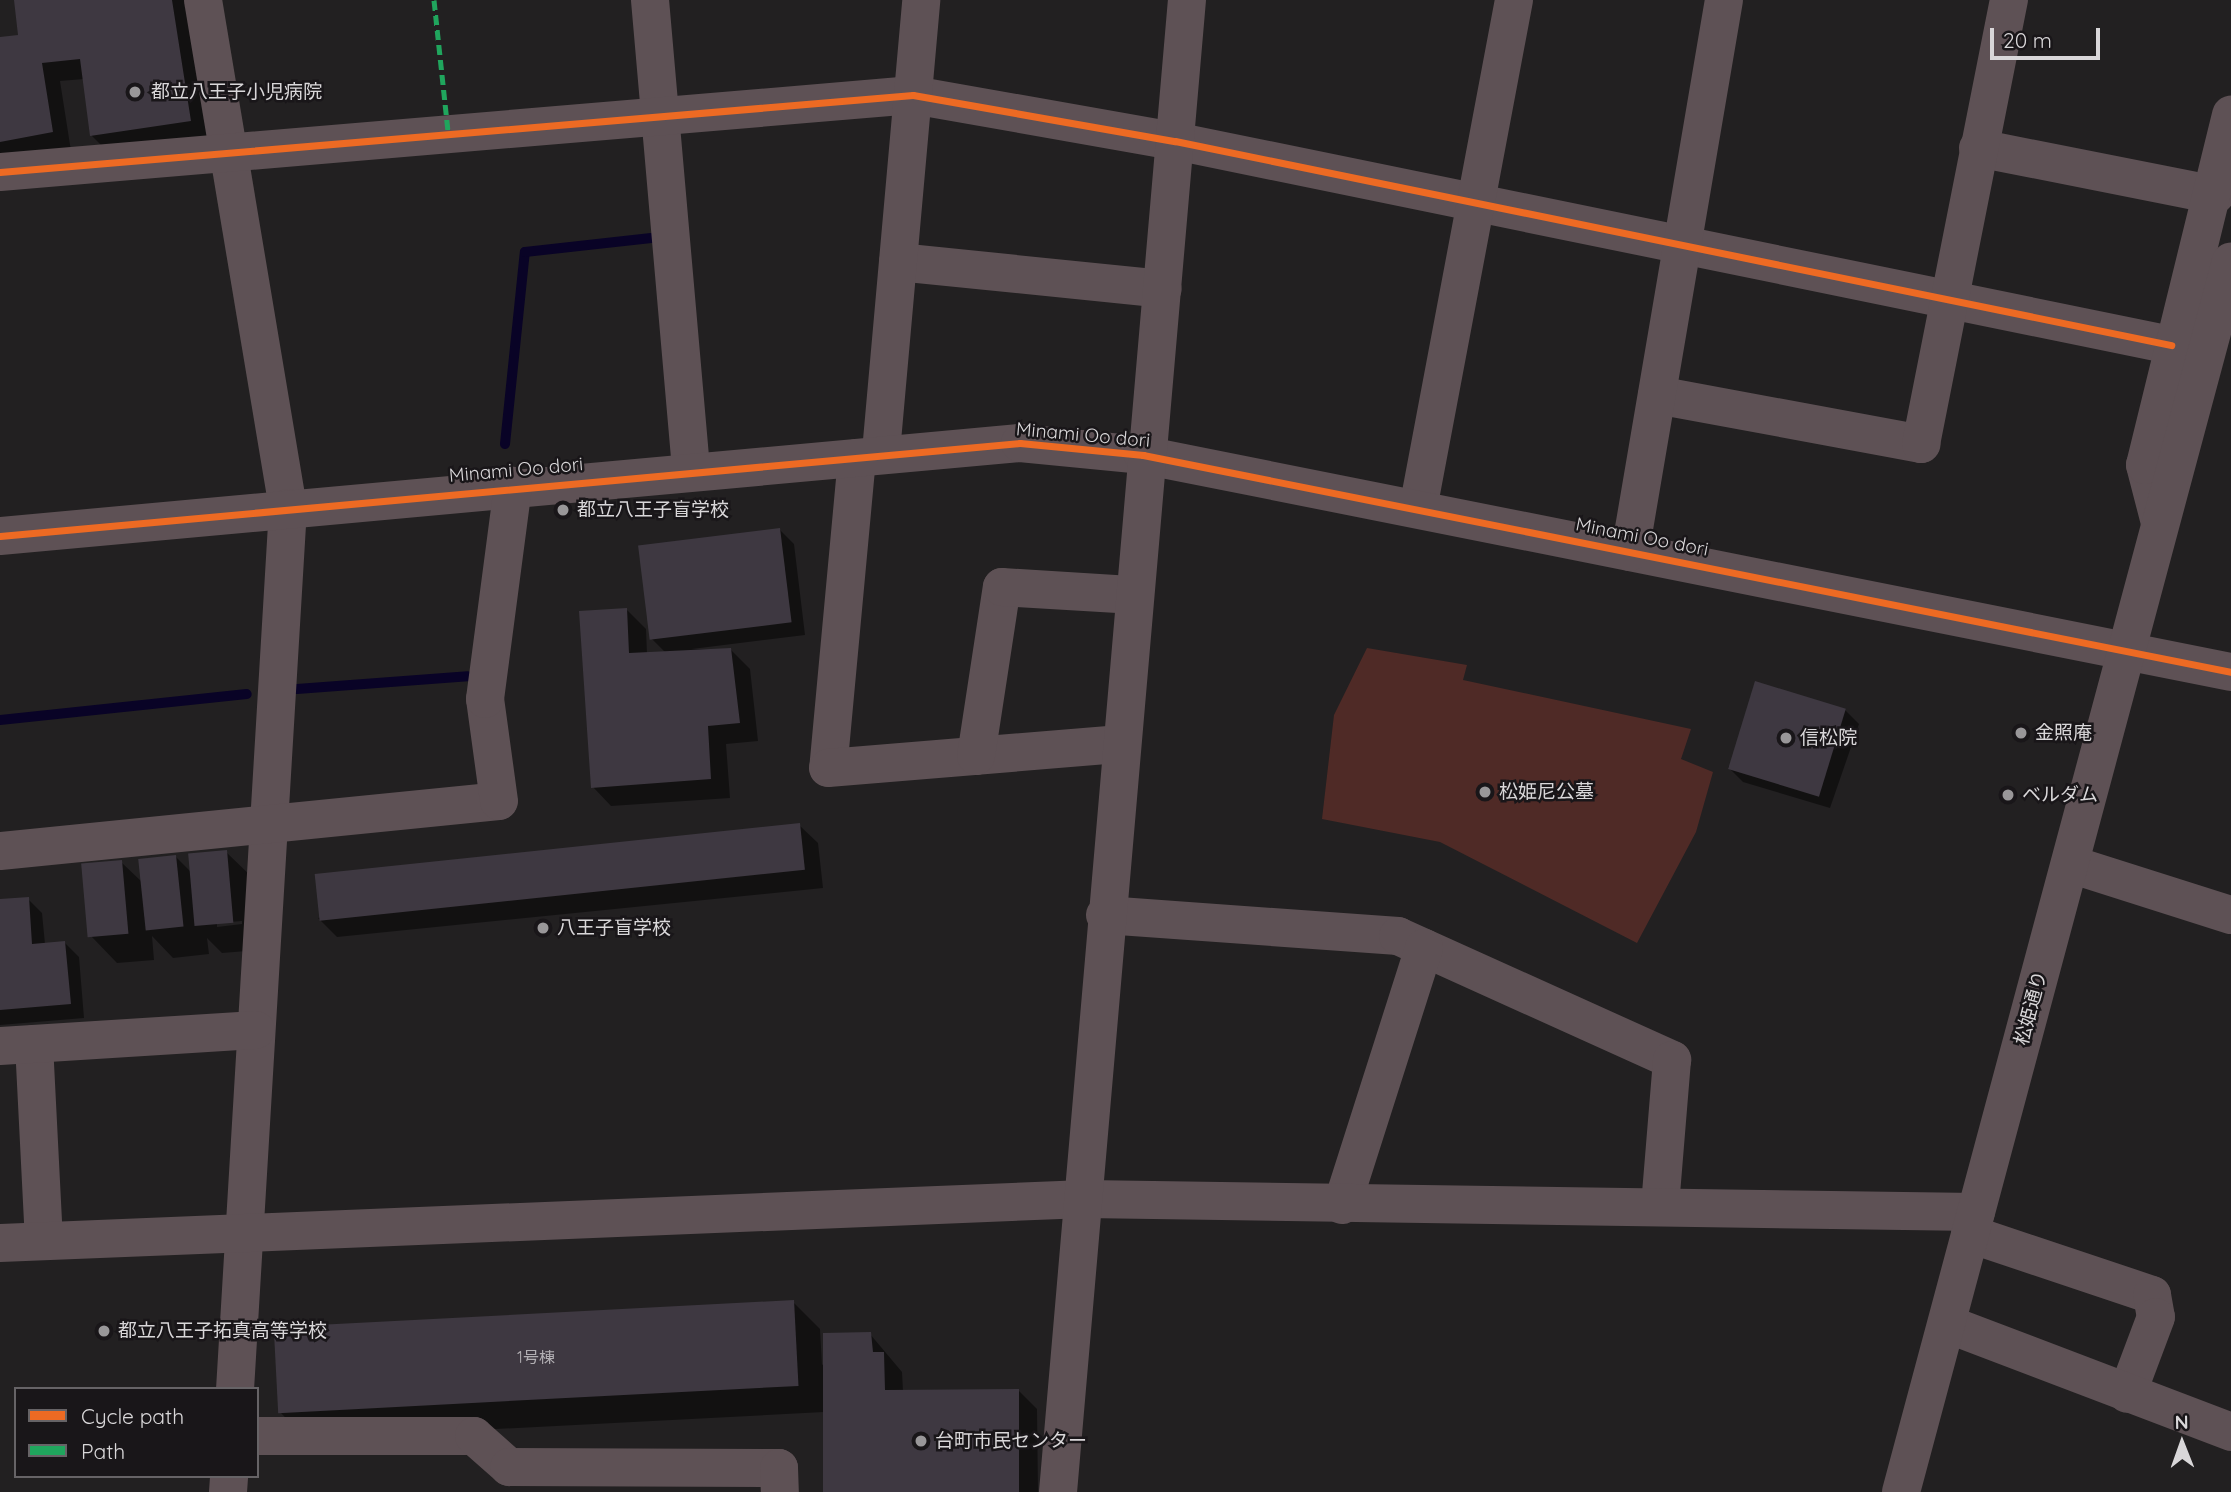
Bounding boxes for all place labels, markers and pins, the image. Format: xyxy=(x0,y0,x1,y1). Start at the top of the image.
place label: 都立八王子小児病院 xyxy=(151,81,322,103)
marker: 都立八王子小児病院 xyxy=(125,82,145,102)
place label: 都立八王子盲学校 xyxy=(577,499,729,521)
marker: 都立八王子盲学校 xyxy=(555,502,571,518)
place label: 金照庵 xyxy=(2035,722,2092,744)
marker: 金照庵 xyxy=(2013,725,2029,741)
place label: 信松院 xyxy=(1800,727,1857,749)
marker: 信松院 xyxy=(1778,730,1794,746)
place label: 松姫尼公墓 xyxy=(1499,781,1594,803)
marker: 松姫尼公墓 xyxy=(1477,784,1493,800)
place label: ベルダム xyxy=(2022,784,2098,806)
marker: ベルダム xyxy=(2000,787,2016,803)
place label: 八王子盲学校 xyxy=(557,917,671,939)
marker: 八王子盲学校 xyxy=(535,920,551,936)
place label: 都立八王子拓真高等学校 xyxy=(118,1320,327,1342)
marker: 都立八王子拓真高等学校 xyxy=(96,1323,112,1339)
place label: 台町市民センター xyxy=(935,1430,1087,1452)
marker: 台町市民センター xyxy=(913,1433,929,1449)

